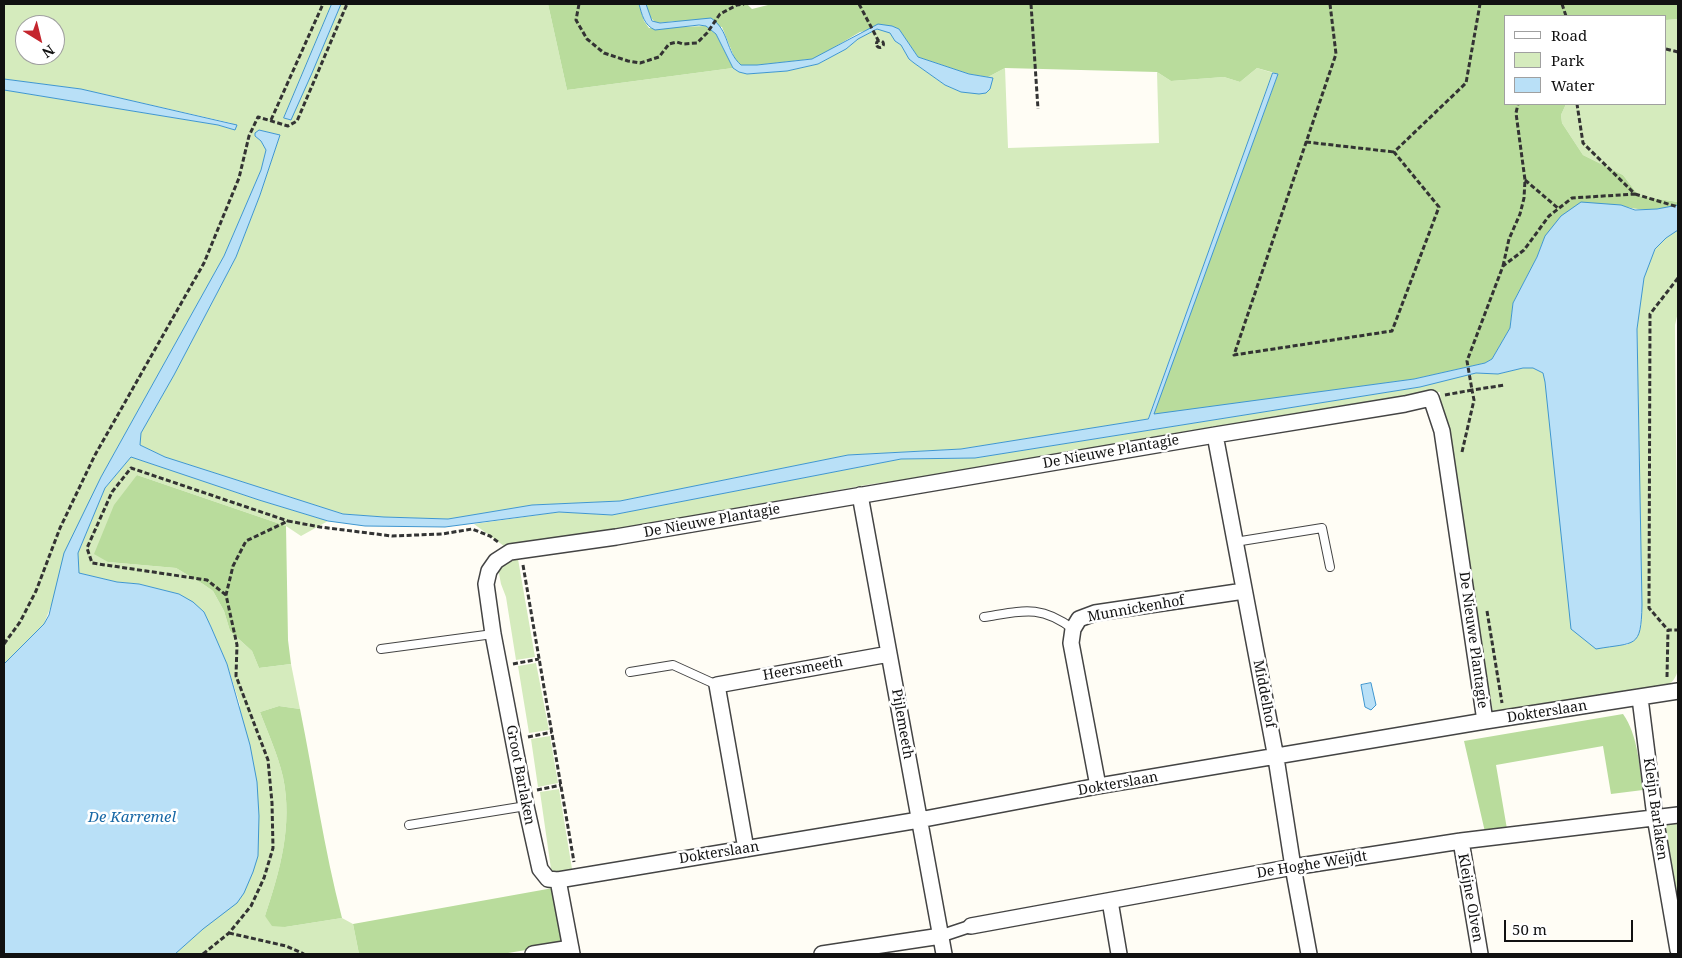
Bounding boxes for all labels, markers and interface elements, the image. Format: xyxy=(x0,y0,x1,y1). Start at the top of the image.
north arrow xyxy=(15,15,65,65)
legend xyxy=(1504,15,1667,105)
text: Road xyxy=(1551,25,1587,45)
text: N xyxy=(38,41,59,63)
text: Park xyxy=(1551,50,1584,70)
text: Water xyxy=(1551,75,1594,95)
street label: De Nieuwe Plantagie xyxy=(1042,432,1180,472)
street label: De Nieuwe Plantagie xyxy=(643,501,781,541)
street label: De Nieuwe Plantagie xyxy=(1455,570,1491,710)
street label: Munnickenhof xyxy=(1086,592,1186,626)
street label: Heersmeeth xyxy=(762,654,844,684)
street label: Middelhof xyxy=(1249,659,1279,729)
street label: Pijlemeeth xyxy=(888,688,916,760)
street label: Dokterslaan xyxy=(1506,697,1588,727)
street label: Groot Barlaken xyxy=(502,724,538,826)
street label: Kleijn Barlaken xyxy=(1639,757,1671,861)
street label: Dokterslaan xyxy=(1077,769,1159,799)
water label: De Karremel xyxy=(88,809,176,827)
street label: Dokterslaan xyxy=(678,838,760,868)
street label: De Hoghe Weijdt xyxy=(1256,848,1368,882)
street label: Kleijne Olven xyxy=(1454,852,1486,944)
scale bar xyxy=(1507,910,1636,942)
text: 50 m xyxy=(1512,919,1547,939)

